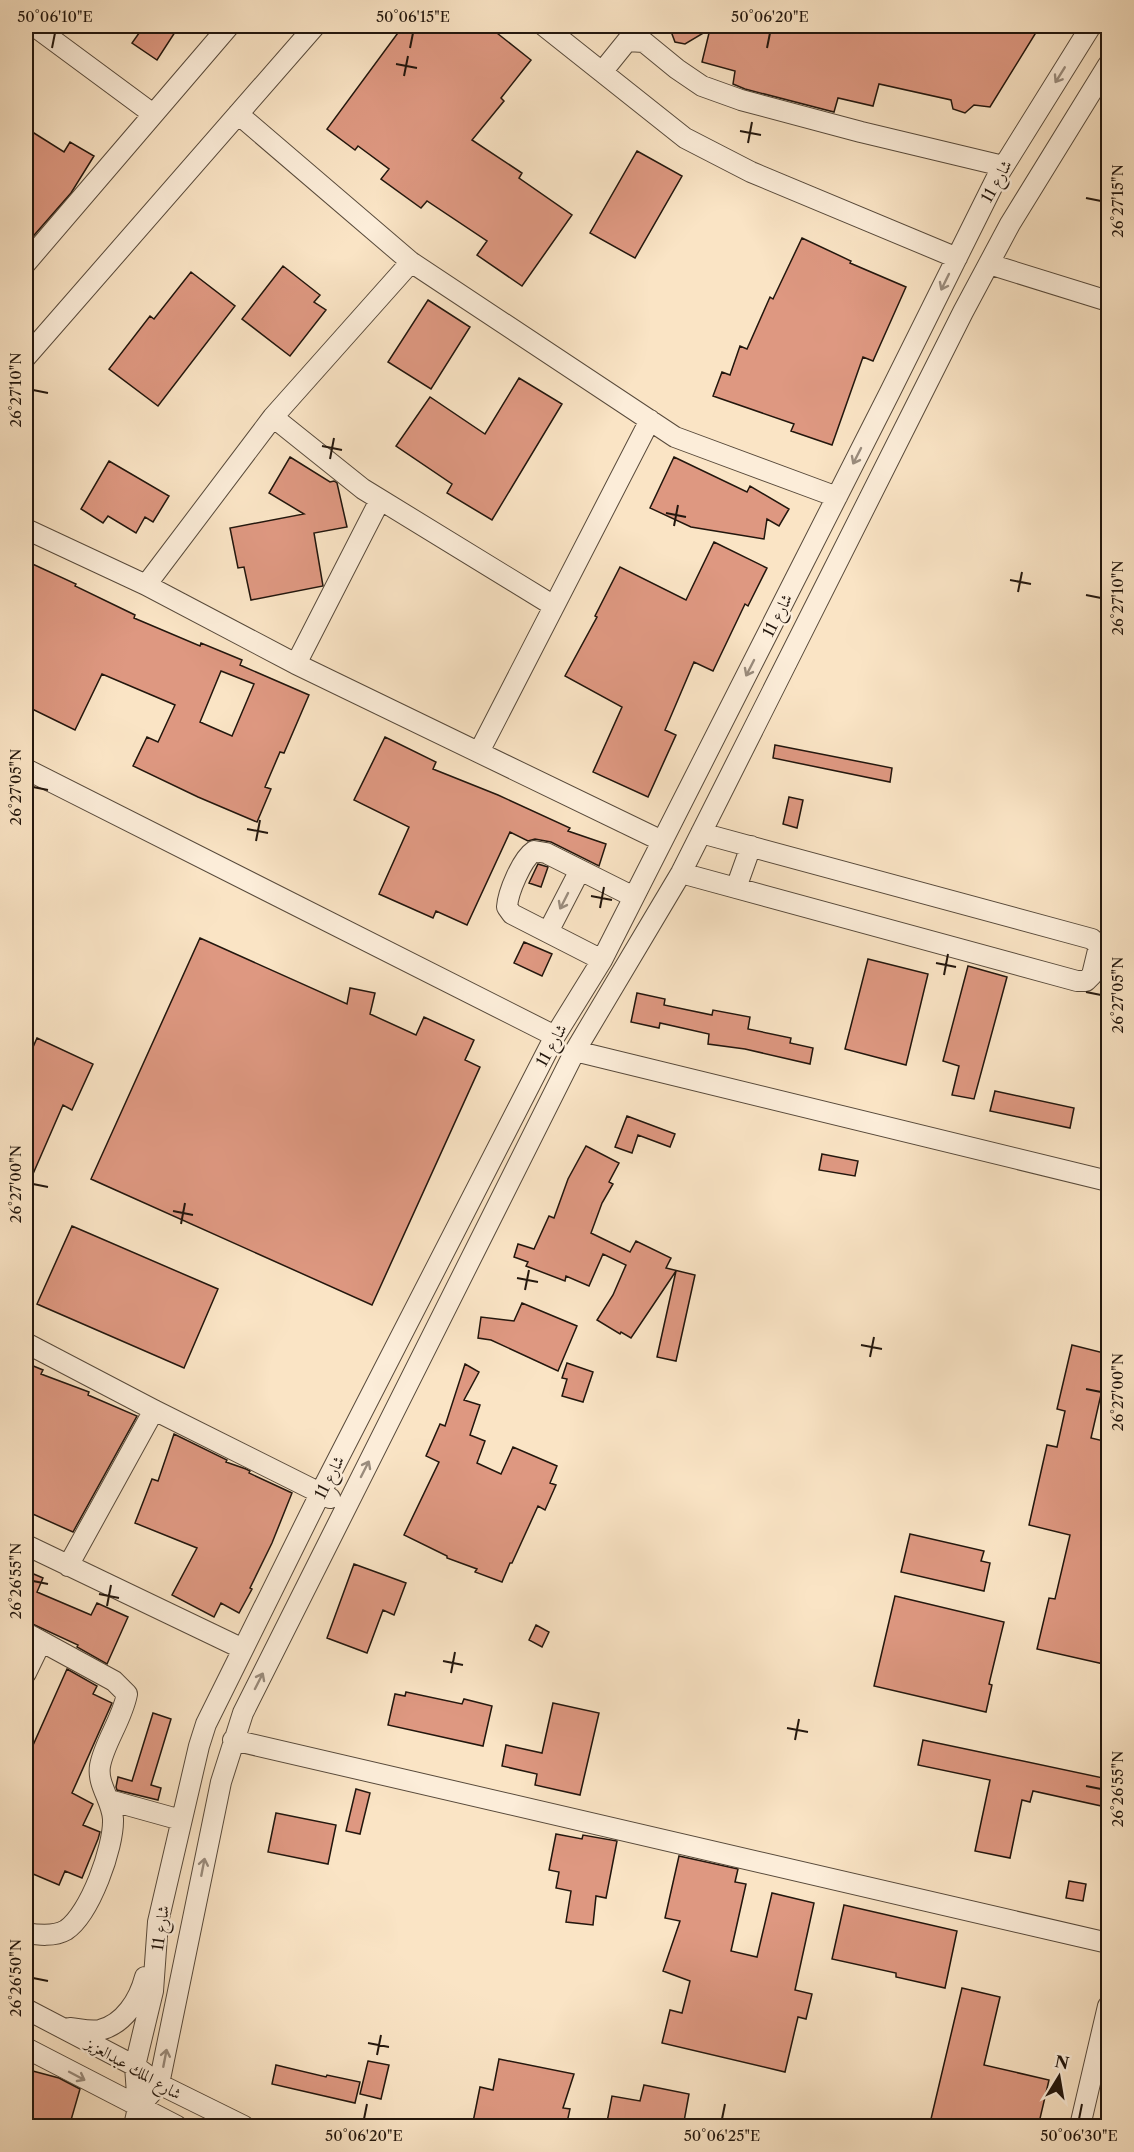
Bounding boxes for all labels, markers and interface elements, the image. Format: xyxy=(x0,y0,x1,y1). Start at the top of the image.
text: 50°06'10"E xyxy=(17,7,93,26)
text: 50°06'15"E xyxy=(376,7,450,26)
text: 50°06'20"E xyxy=(731,7,809,26)
one-way arrow xyxy=(1053,66,1065,83)
street label: شارع 11 xyxy=(976,156,1019,208)
text: 26°27'15"N xyxy=(1108,164,1127,238)
one-way arrow xyxy=(938,273,950,291)
text: 26°27'10"N xyxy=(6,352,25,428)
one-way arrow xyxy=(851,447,863,465)
text: 26°27'10"N xyxy=(1108,560,1127,636)
street label: شارع 11 xyxy=(758,590,800,642)
one-way arrow xyxy=(744,658,755,676)
text: 26°27'05"N xyxy=(6,749,25,825)
one-way arrow xyxy=(558,892,569,910)
text: 26°27'05"N xyxy=(1108,957,1127,1033)
street label: شارع 11 xyxy=(531,1020,574,1072)
text: 26°27'00"N xyxy=(6,1145,25,1223)
text: 26°27'00"N xyxy=(1108,1353,1127,1431)
street label: شارع 11 xyxy=(310,1452,352,1504)
one-way arrow xyxy=(359,1460,371,1478)
text: 26°26'55"N xyxy=(6,1543,25,1619)
one-way arrow xyxy=(253,1672,265,1690)
text: 26°26'55"N xyxy=(1108,1751,1127,1827)
one-way arrow xyxy=(198,1858,209,1877)
street label: شارع 11 xyxy=(147,1904,177,1952)
text: 26°26'50"N xyxy=(6,1939,25,2017)
street label: شارع الملك عبدالعزيز xyxy=(79,2032,185,2107)
north arrow xyxy=(1029,2047,1089,2107)
one-way arrow xyxy=(160,2049,171,2068)
text: N xyxy=(1053,2051,1071,2073)
one-way arrow xyxy=(68,2070,86,2082)
text: 50°06'20"E xyxy=(325,2126,403,2145)
text: 50°06'25"E xyxy=(684,2126,760,2145)
text: 50°06'30"E xyxy=(1040,2126,1118,2145)

